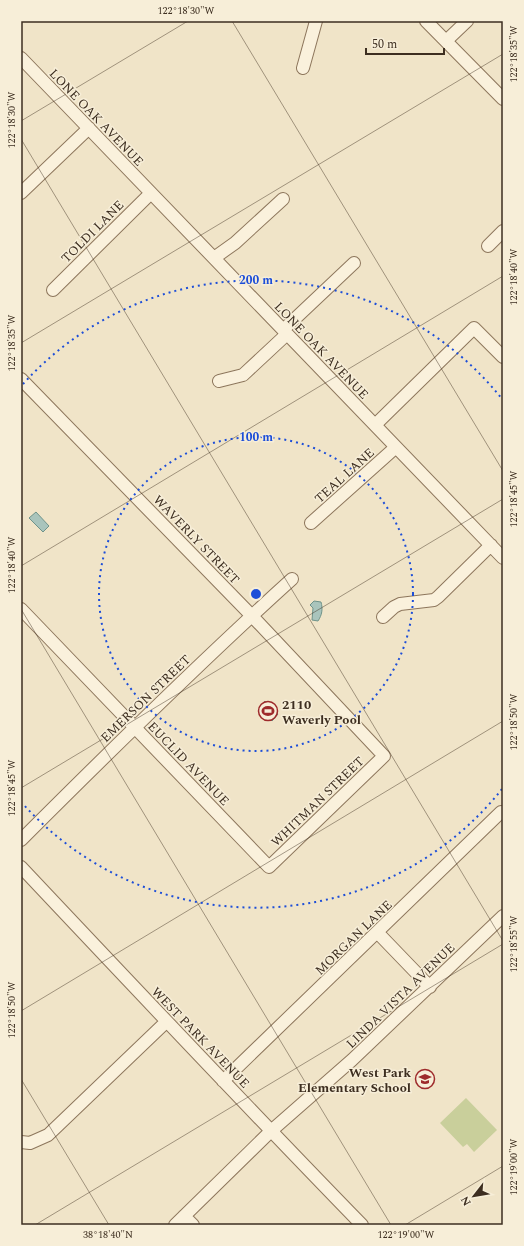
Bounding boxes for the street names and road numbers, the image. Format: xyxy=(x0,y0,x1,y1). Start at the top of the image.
street label: LONE OAK AVENUE xyxy=(44,64,148,171)
street label: TOLDI LANE xyxy=(57,196,129,268)
street label: LONE OAK AVENUE xyxy=(269,297,373,404)
street label: TEAL LANE xyxy=(310,443,379,508)
street label: WAVERLY STREET xyxy=(148,490,244,589)
street label: EMERSON STREET xyxy=(96,650,196,747)
street label: EUCLID AVENUE xyxy=(143,717,234,810)
street label: WHITMAN STREET xyxy=(267,752,369,852)
street label: MORGAN LANE xyxy=(310,895,397,980)
street label: LINDA VISTA AVENUE xyxy=(342,938,460,1053)
street label: WEST PARK AVENUE xyxy=(146,982,254,1093)

